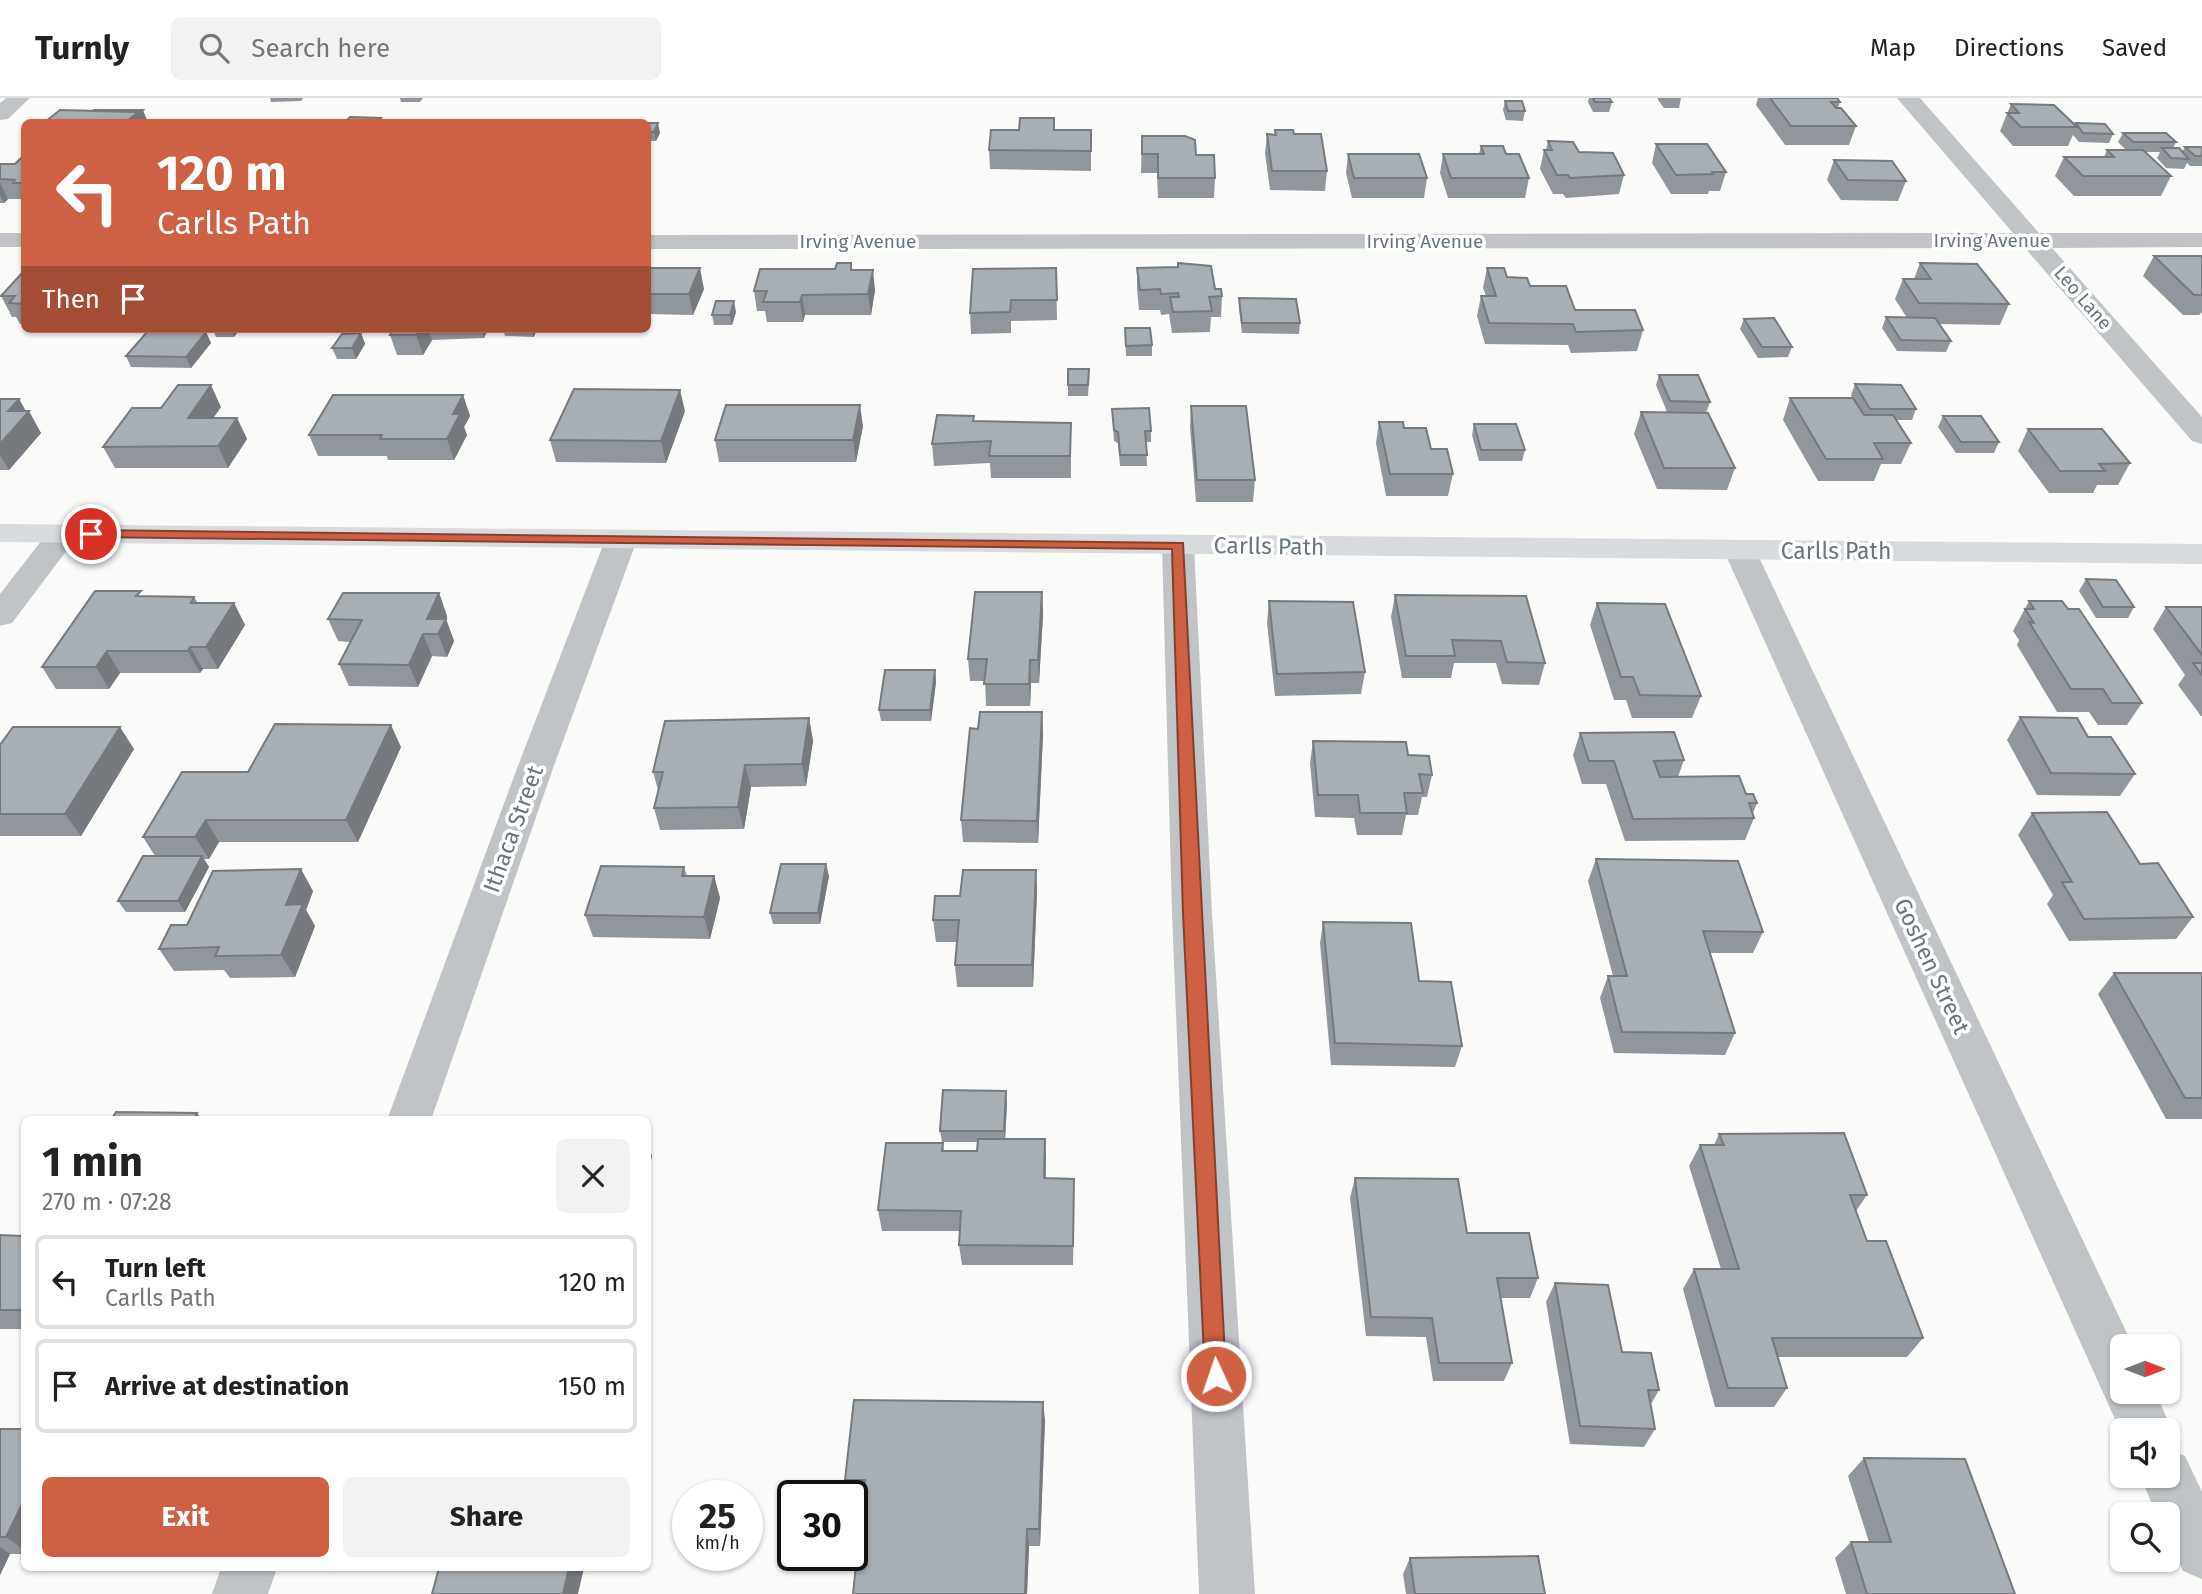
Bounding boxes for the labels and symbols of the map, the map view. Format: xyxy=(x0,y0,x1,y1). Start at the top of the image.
street label: Irving Avenue xyxy=(1934,229,2050,252)
street label: Irving Avenue xyxy=(800,230,916,253)
street label: Irving Avenue xyxy=(1367,230,1483,253)
street label: Leo Lane xyxy=(2049,262,2117,334)
pin xyxy=(61,504,121,564)
street label: Carlls Path xyxy=(1213,531,1325,561)
street label: Carlls Path xyxy=(1781,537,1891,565)
street label: Ithaca Street xyxy=(477,761,549,896)
street label: Goshen Street xyxy=(1888,894,1976,1039)
north arrow xyxy=(2110,1334,2180,1404)
position arrow xyxy=(1179,1339,1253,1413)
speed limit sign: 30 xyxy=(777,1480,868,1571)

